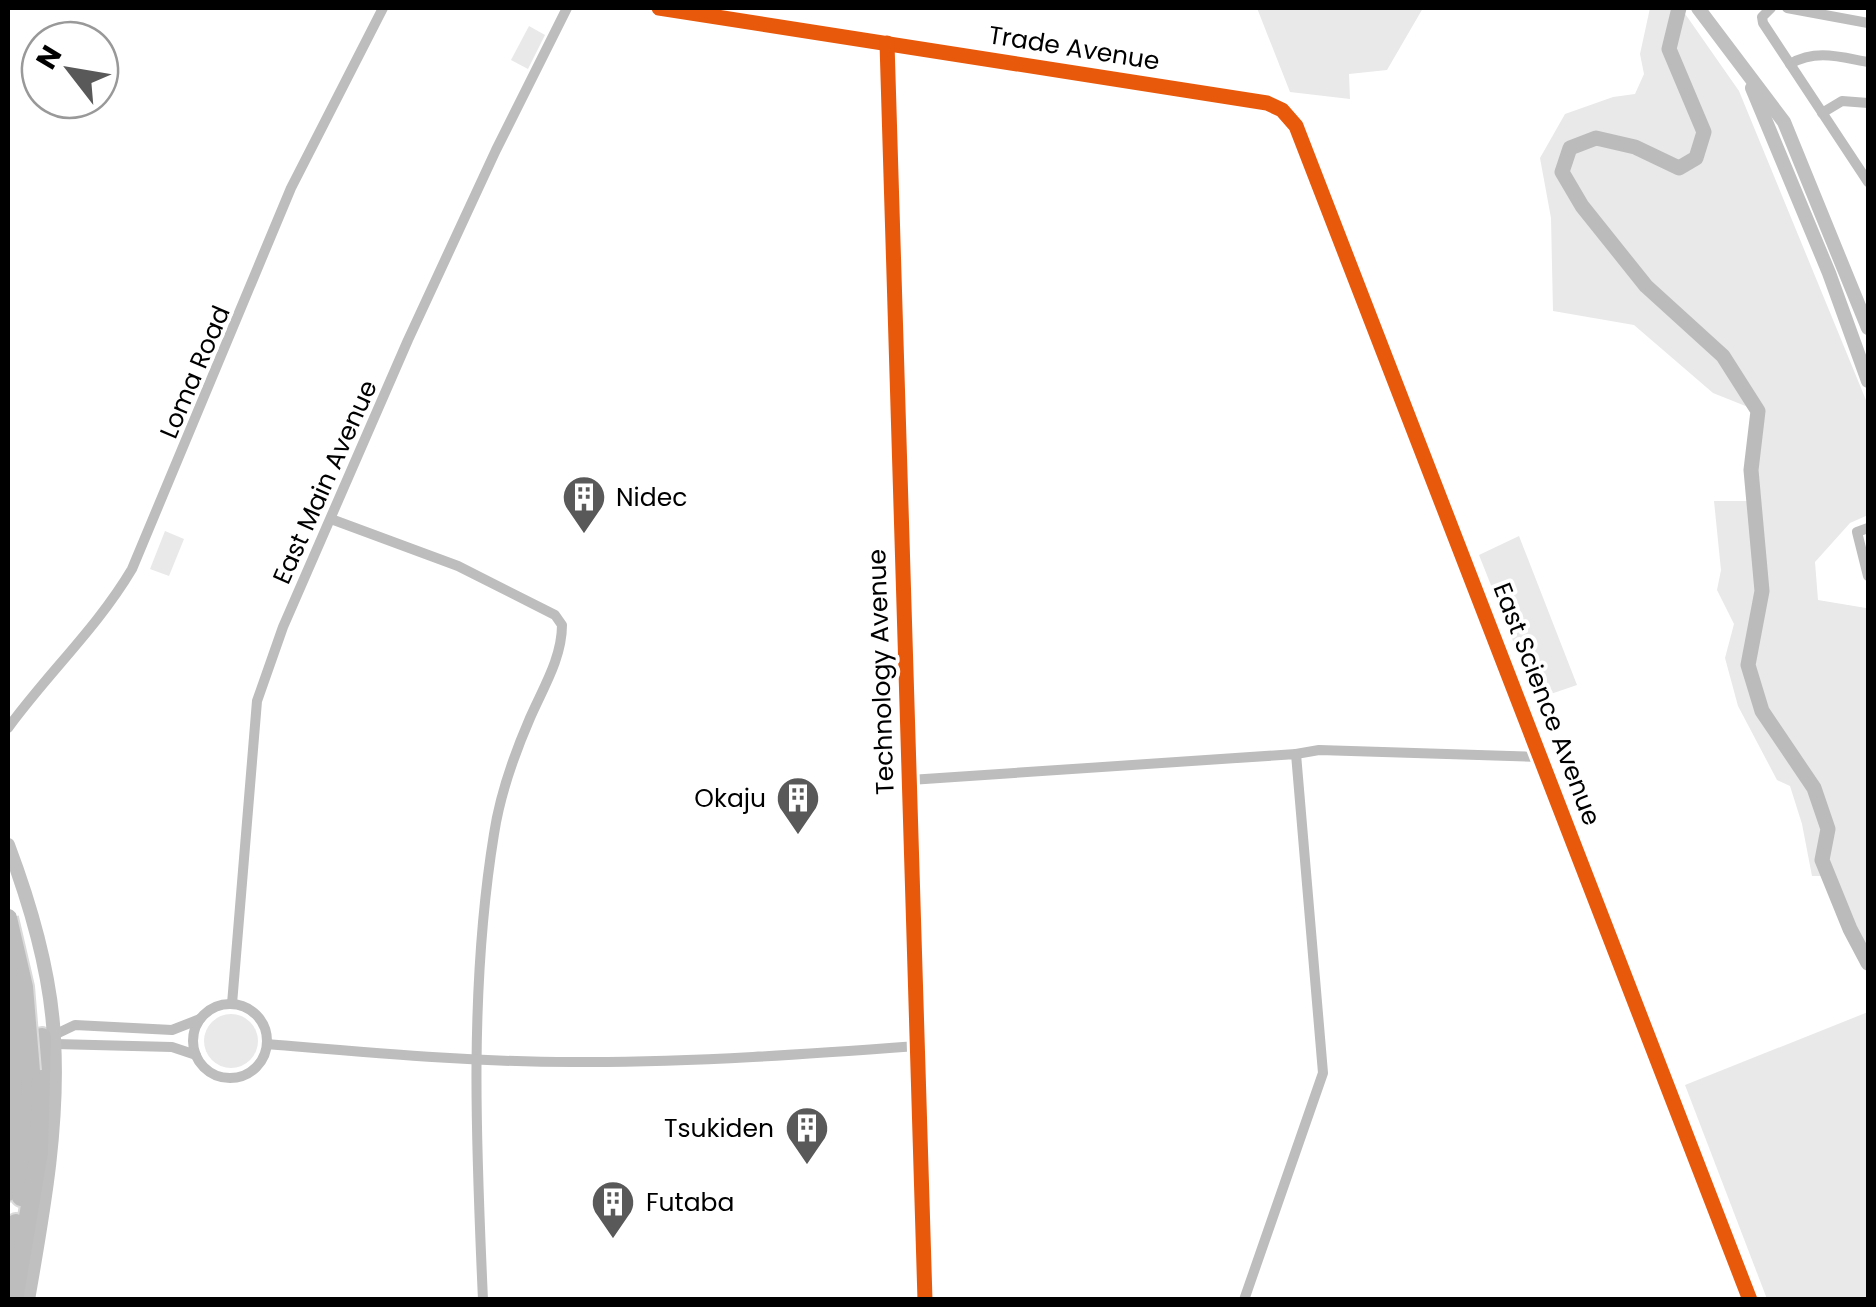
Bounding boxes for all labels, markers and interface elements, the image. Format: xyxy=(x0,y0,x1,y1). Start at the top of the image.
street label: Trade Avenue xyxy=(986,17,1162,79)
north arrow xyxy=(20,20,120,120)
text: N xyxy=(27,38,71,76)
street label: Loma Road xyxy=(151,300,239,444)
street label: East Main Avenue xyxy=(264,375,386,589)
building icon: Nidec xyxy=(561,474,607,535)
place label: Nidec xyxy=(616,480,687,515)
street label: Technology Avenue xyxy=(859,549,903,795)
street label: East Science Avenue xyxy=(1485,578,1609,830)
building icon: Okaju xyxy=(775,775,821,836)
place label: Okaju xyxy=(694,781,766,816)
building icon: Tsukiden xyxy=(784,1105,830,1166)
place label: Tsukiden xyxy=(664,1111,774,1146)
building icon: Futaba xyxy=(590,1179,636,1240)
place label: Futaba xyxy=(646,1185,734,1220)

